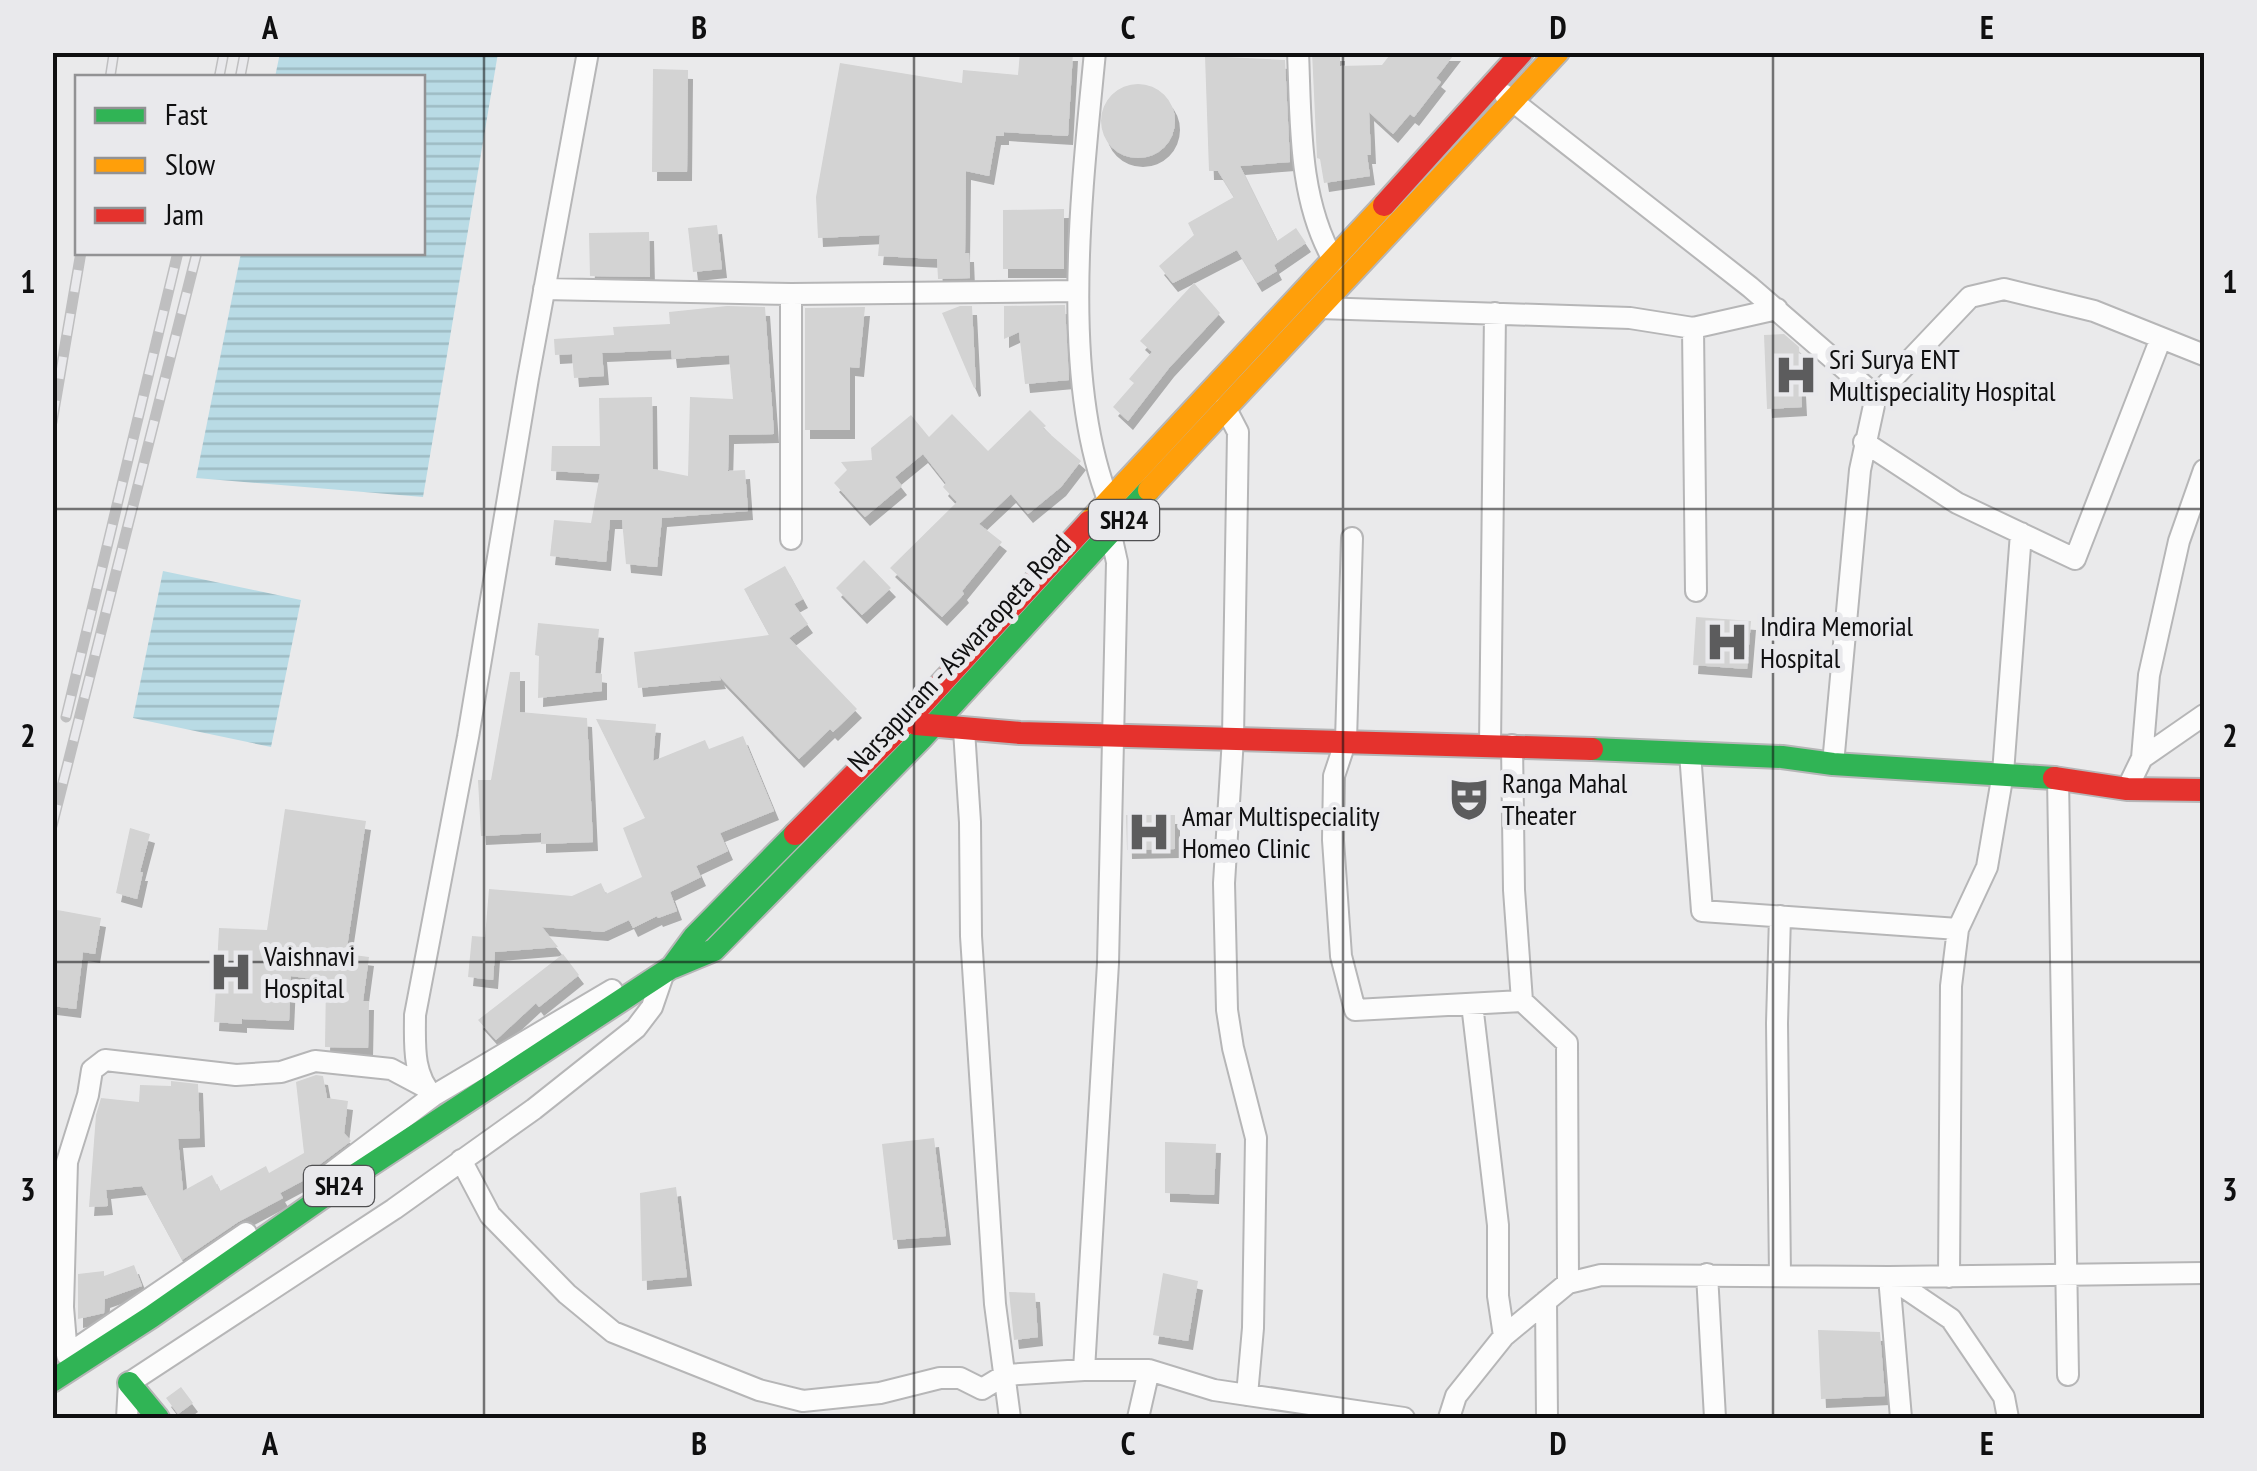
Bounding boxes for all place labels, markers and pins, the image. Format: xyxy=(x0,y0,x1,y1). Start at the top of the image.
place label: Sri Surya ENT Multispeciality Hospital xyxy=(1829,340,2056,409)
hospital icon: Sri Surya ENT Multispeciality Hospital xyxy=(1772,351,1820,399)
place label: Indira Memorial Hospital xyxy=(1760,607,1913,676)
hospital icon: Indira Memorial Hospital xyxy=(1703,618,1751,666)
place label: Ranga Mahal Theater xyxy=(1502,764,1628,833)
theatre icon: Ranga Mahal Theater xyxy=(1445,775,1493,823)
place label: Amar Multispeciality Homeo Clinic xyxy=(1182,797,1380,866)
hospital icon: Amar Multispeciality Homeo Clinic xyxy=(1125,808,1173,856)
place label: Vaishnavi Hospital xyxy=(263,937,355,1006)
hospital icon: Vaishnavi Hospital xyxy=(207,948,255,996)

